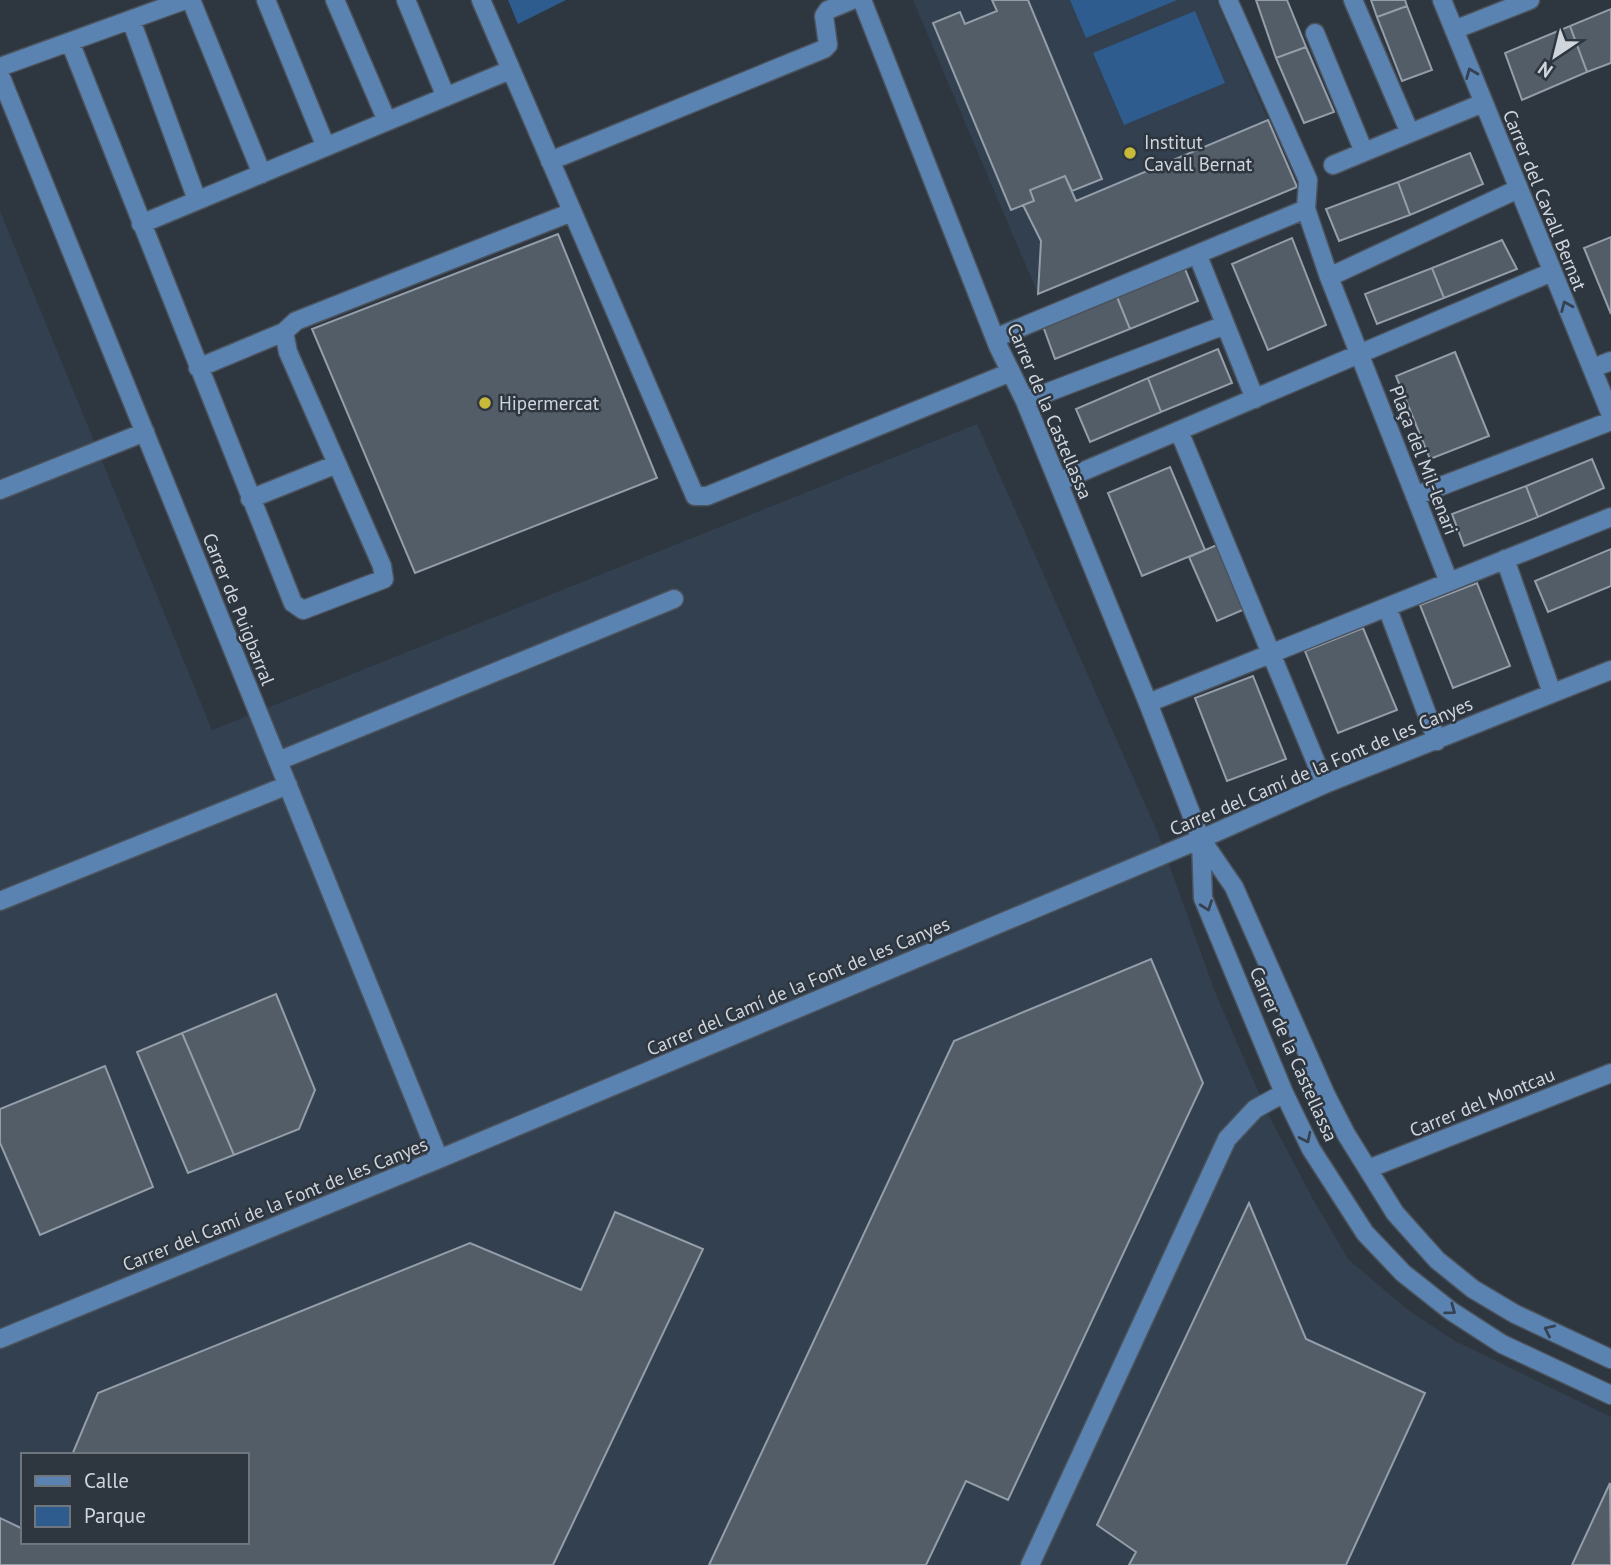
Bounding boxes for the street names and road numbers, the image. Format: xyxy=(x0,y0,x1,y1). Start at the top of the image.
street label: Carrer del Cavall Bernat xyxy=(1498,106,1592,294)
street label: Carrer de la Castellassa xyxy=(1002,319,1098,503)
street label: Plaça del Mil-lenari xyxy=(1384,382,1464,538)
street label: Carrer de Puigbarral xyxy=(198,529,281,689)
street label: Carrer del Camí de la Font de les Canyes xyxy=(1166,691,1476,841)
street label: Carrer del Camí de la Font de les Canyes xyxy=(643,911,953,1061)
street label: Carrer de la Castellassa xyxy=(1245,963,1343,1145)
street label: Carrer del Montcau xyxy=(1406,1062,1558,1142)
street label: Carrer del Camí de la Font de les Canyes xyxy=(119,1132,431,1276)

